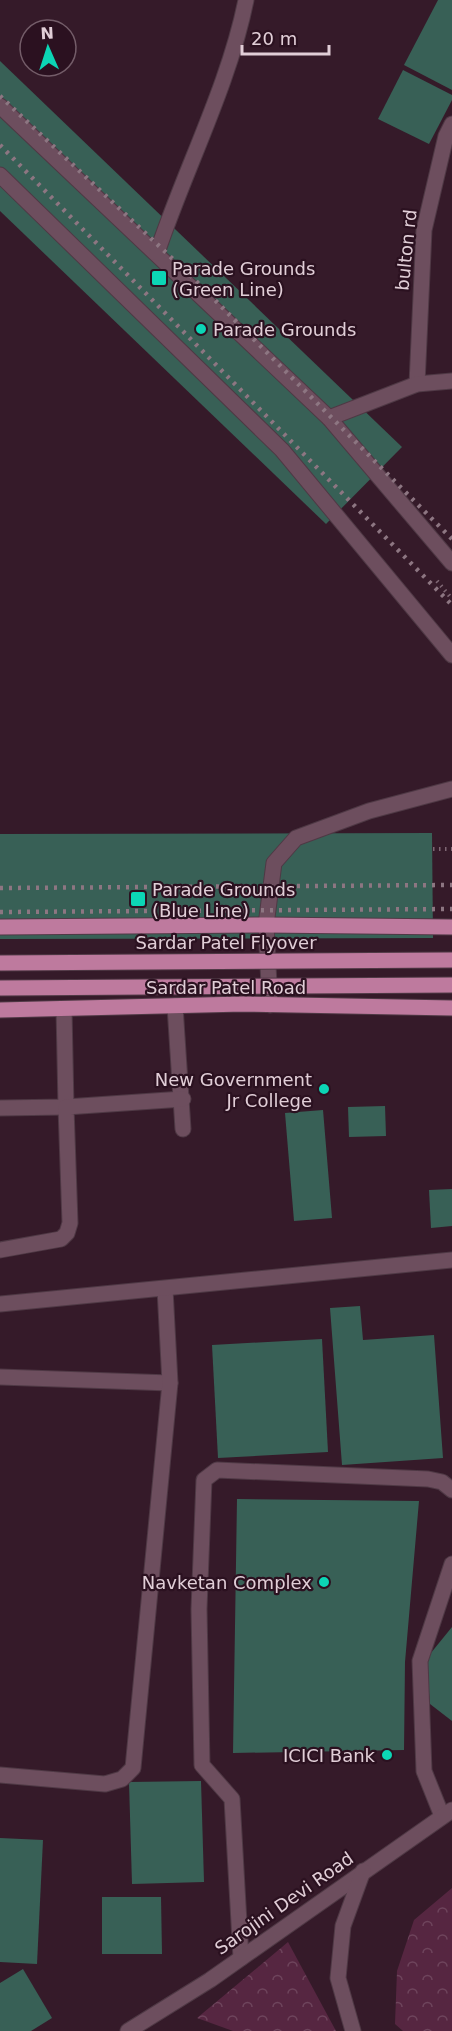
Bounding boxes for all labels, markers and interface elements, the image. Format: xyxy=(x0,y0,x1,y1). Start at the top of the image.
north arrow xyxy=(18,18,78,78)
scale bar xyxy=(242,18,329,56)
text: N xyxy=(40,24,54,43)
text: 20 m xyxy=(251,28,297,49)
street label: bulton rd xyxy=(391,208,421,292)
place label: Parade Grounds (Green Line) xyxy=(172,258,315,300)
marker: Parade Grounds (Green Line) xyxy=(150,269,168,287)
place label: Parade Grounds xyxy=(213,319,356,340)
marker: Parade Grounds xyxy=(194,322,208,336)
place label: Parade Grounds (Blue Line) xyxy=(152,879,295,921)
marker: Parade Grounds (Blue Line) xyxy=(129,890,147,908)
street label: Sardar Patel Flyover xyxy=(135,932,317,953)
street label: Sardar Patel Road xyxy=(146,977,306,998)
place label: New Government Jr College xyxy=(155,1069,312,1111)
marker: New Government Jr College xyxy=(317,1082,331,1096)
place label: Navketan Complex xyxy=(142,1572,312,1593)
marker: Navketan Complex xyxy=(317,1575,331,1589)
place label: ICICI Bank xyxy=(283,1745,376,1766)
marker: ICICI Bank xyxy=(380,1748,394,1762)
street label: Sarojini Devi Road xyxy=(211,1847,357,1959)

